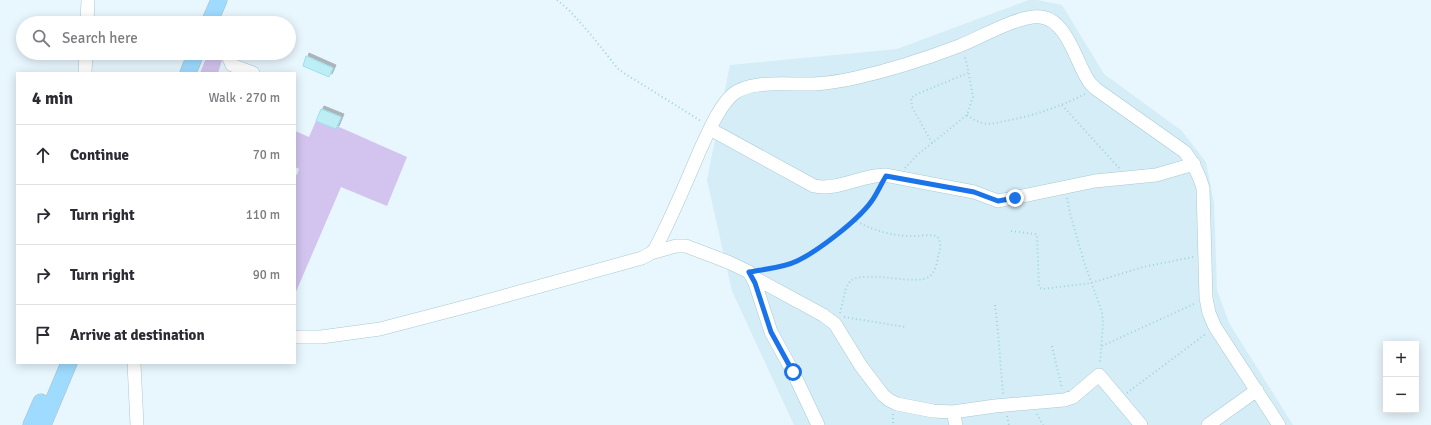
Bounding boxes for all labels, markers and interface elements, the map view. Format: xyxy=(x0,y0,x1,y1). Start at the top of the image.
search box xyxy=(16,16,296,60)
icon: search xyxy=(30,27,52,49)
text: Search here xyxy=(62,29,138,47)
text: 4 min xyxy=(32,88,73,109)
text: Walk · 270 m xyxy=(209,90,280,106)
icon: ahead xyxy=(32,144,54,166)
text: Continue xyxy=(70,146,129,164)
text: 70 m xyxy=(253,147,280,163)
route end xyxy=(1006,189,1024,207)
icon: right xyxy=(32,204,54,226)
text: Turn right xyxy=(70,206,135,224)
text: 110 m xyxy=(246,207,280,223)
icon: right xyxy=(32,264,54,286)
text: Turn right xyxy=(70,266,135,284)
text: 90 m xyxy=(253,267,280,283)
icon: arrive xyxy=(32,324,54,346)
text: Arrive at destination xyxy=(70,326,205,344)
map controls xyxy=(1383,341,1419,413)
button: + xyxy=(1383,341,1419,377)
route start xyxy=(784,363,802,381)
button: − xyxy=(1383,377,1419,413)

